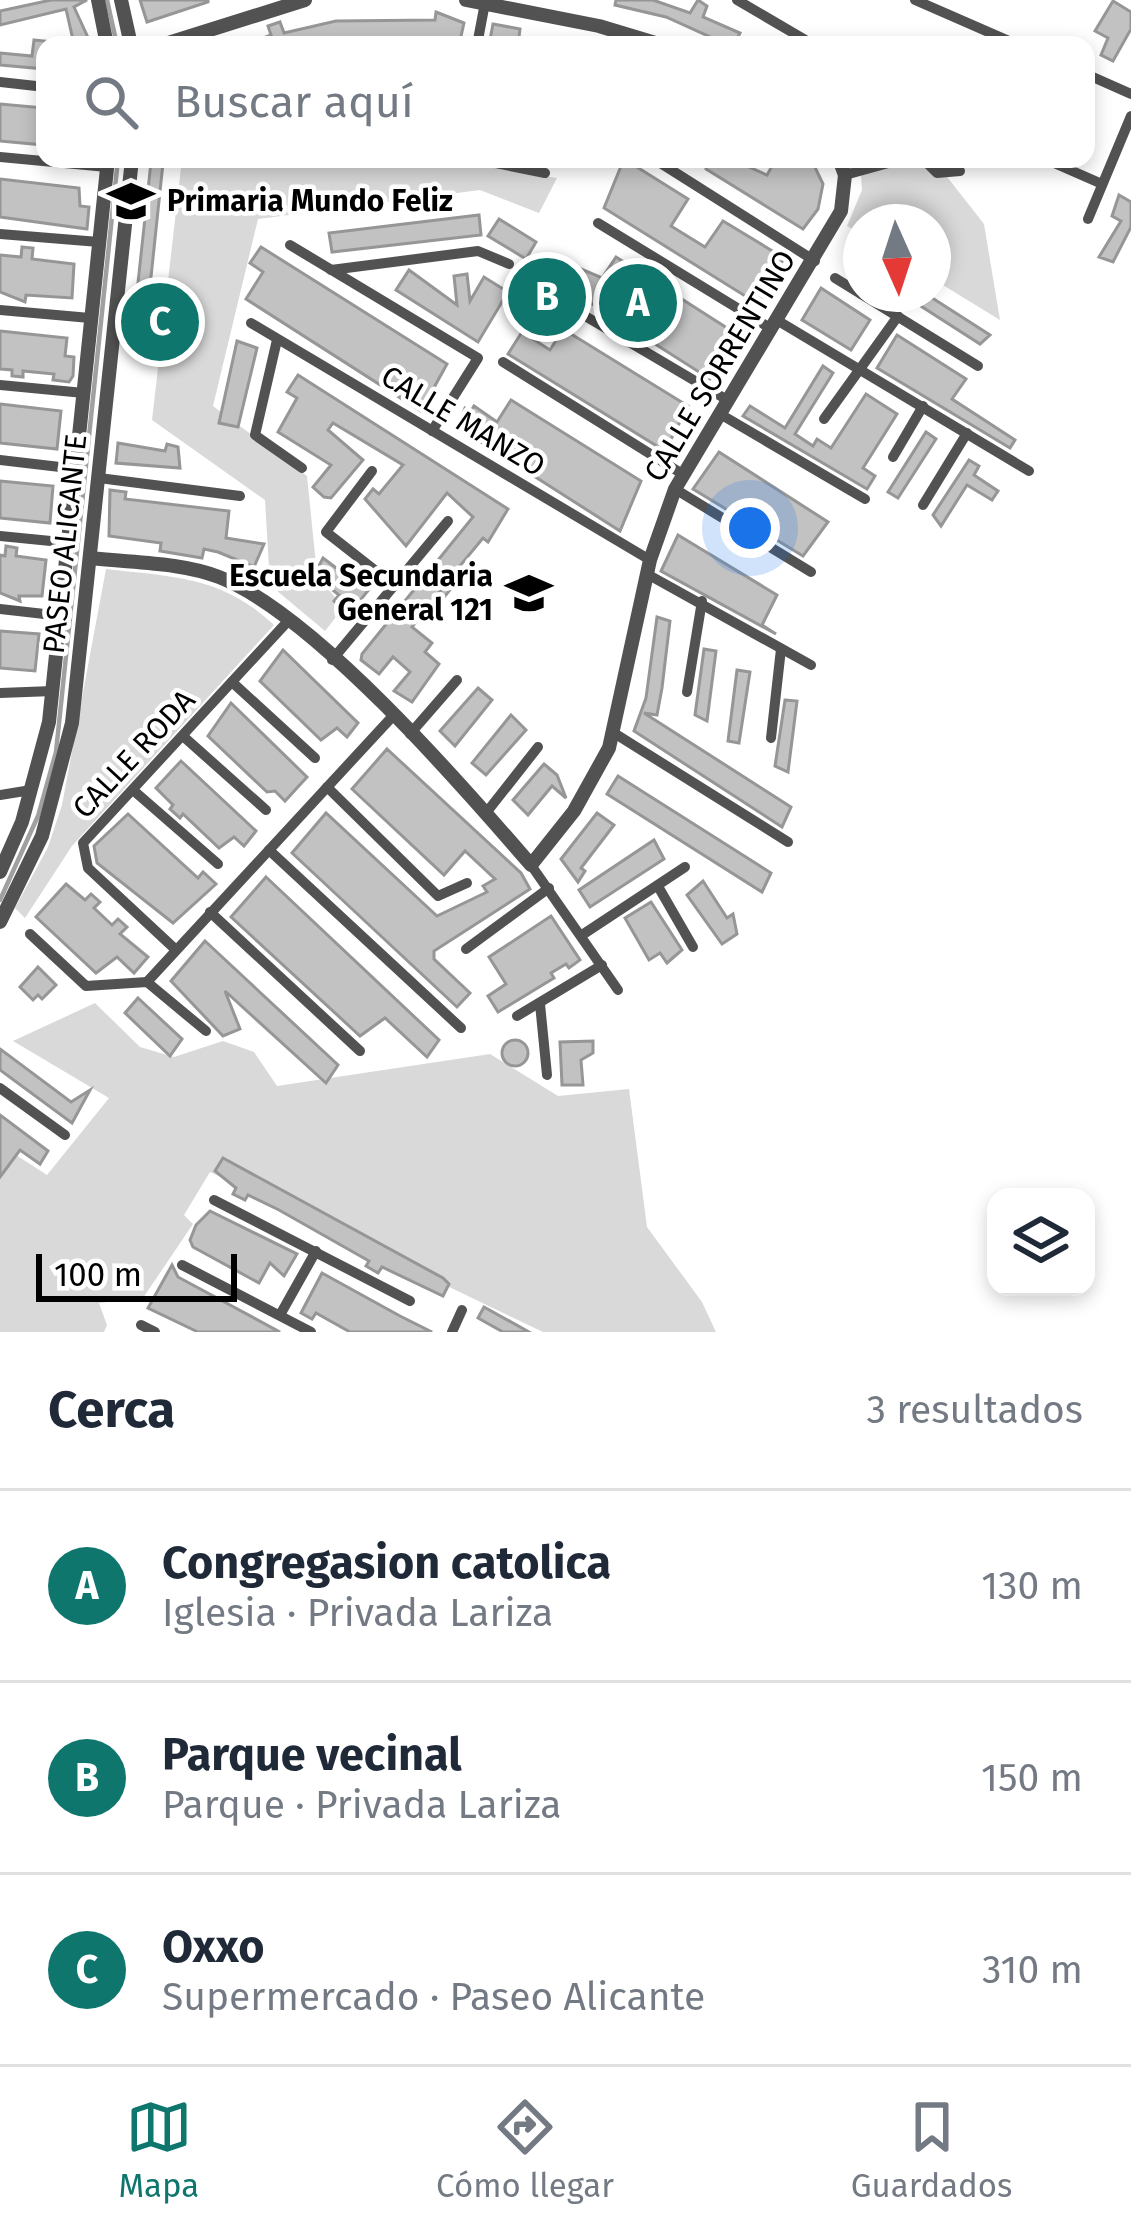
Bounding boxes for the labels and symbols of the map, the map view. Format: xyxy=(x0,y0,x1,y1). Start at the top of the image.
school or university icon: Primaria Mundo Feliz xyxy=(106,176,156,226)
place label: Primaria Mundo Feliz xyxy=(167,183,453,219)
north arrow xyxy=(843,204,951,312)
street label: CALLE SORRENTINO xyxy=(637,244,803,488)
pin: B xyxy=(508,252,586,342)
pin: A xyxy=(599,258,677,348)
pin: C xyxy=(121,277,199,367)
street label: CALLE MANZO xyxy=(375,358,551,484)
street label: PASEO ALICANTE xyxy=(36,432,94,656)
your location xyxy=(720,498,780,558)
place label: Escuela Secundaria General 121 xyxy=(229,558,493,628)
school or university icon: Escuela Secundaria General 121 xyxy=(504,568,554,618)
street label: CALLE RODA xyxy=(65,682,203,826)
scale bar xyxy=(36,1248,237,1301)

